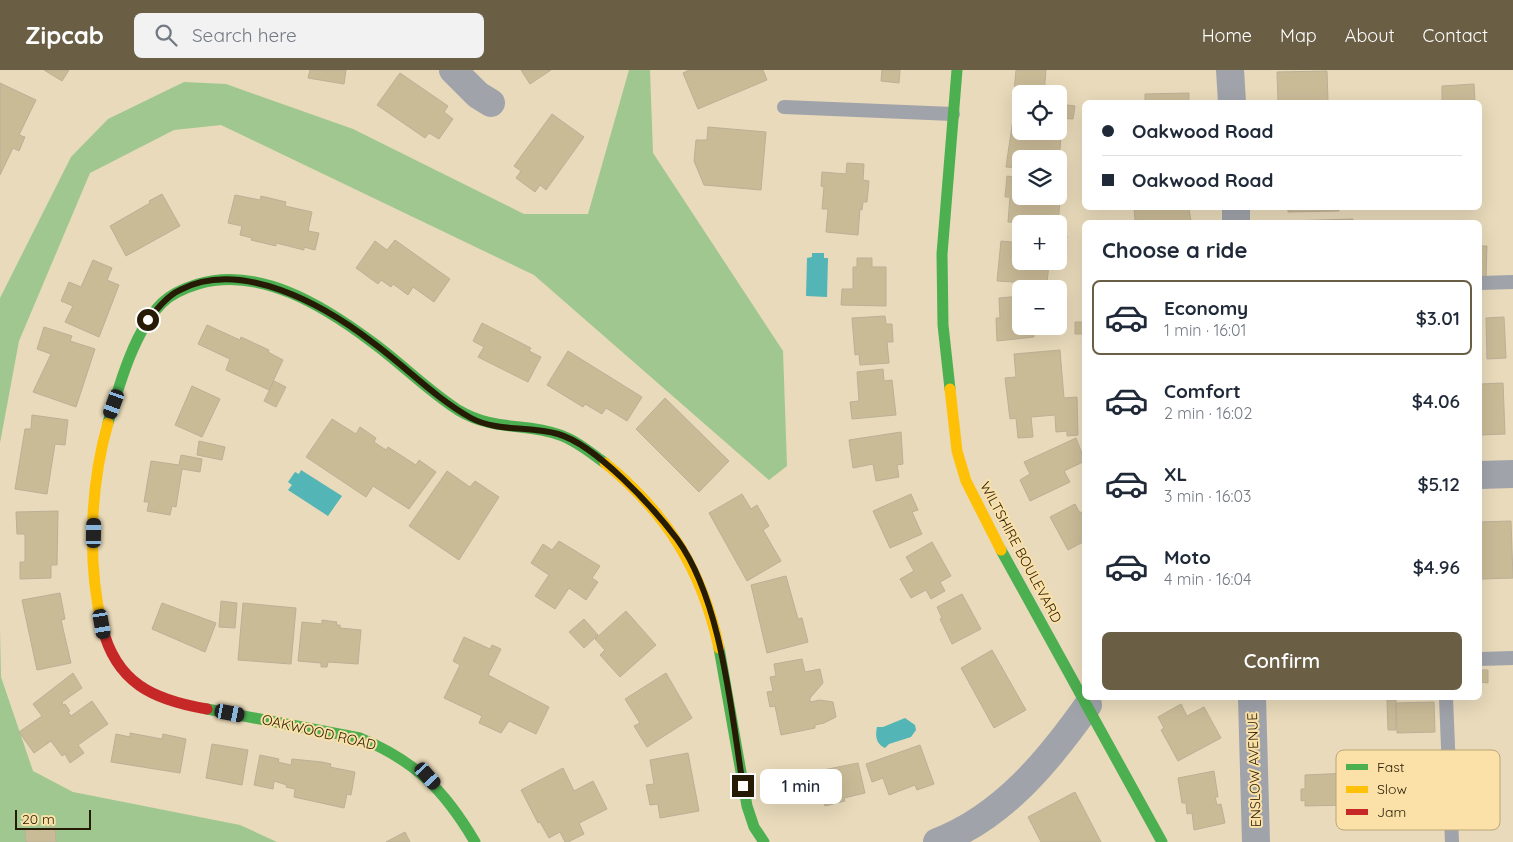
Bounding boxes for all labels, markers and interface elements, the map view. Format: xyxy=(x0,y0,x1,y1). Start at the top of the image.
search box xyxy=(134,13,484,58)
text: Zipcab xyxy=(25,20,104,50)
icon: search xyxy=(152,21,180,49)
text: Search here xyxy=(192,23,297,47)
text: Home xyxy=(1202,24,1252,47)
text: Map xyxy=(1280,24,1317,47)
text: About xyxy=(1345,24,1395,47)
text: Contact xyxy=(1423,24,1488,47)
map controls xyxy=(1012,85,1067,335)
button: locate xyxy=(1012,85,1067,140)
text: Oakwood Road xyxy=(1132,119,1273,143)
button: layers xyxy=(1012,150,1067,205)
text: Oakwood Road xyxy=(1132,168,1273,192)
button: + xyxy=(1012,215,1067,270)
text: Choose a ride xyxy=(1102,236,1247,264)
button: − xyxy=(1012,280,1067,335)
icon: car xyxy=(1104,295,1149,340)
text: Economy xyxy=(1164,296,1248,320)
text: $3.01 xyxy=(1416,306,1460,330)
route start xyxy=(137,309,159,331)
text: 1 min · 16:01 xyxy=(1164,320,1246,340)
icon: car xyxy=(1104,378,1149,423)
text: Comfort xyxy=(1164,379,1241,403)
car xyxy=(101,387,126,421)
text: $4.06 xyxy=(1412,389,1460,413)
text: 2 min · 16:02 xyxy=(1164,403,1252,423)
icon: car xyxy=(1104,461,1149,506)
text: XL xyxy=(1164,462,1187,486)
text: $5.12 xyxy=(1417,472,1460,496)
street label: WILTSHIRE BOULEVARD xyxy=(976,478,1066,626)
text: 3 min · 16:03 xyxy=(1164,486,1251,506)
car xyxy=(86,518,101,548)
icon: car xyxy=(1104,544,1149,589)
text: Moto xyxy=(1164,545,1211,569)
text: $4.96 xyxy=(1413,555,1460,579)
text: 4 min · 16:04 xyxy=(1164,569,1251,589)
car xyxy=(92,608,111,640)
button: Confirm xyxy=(1102,632,1462,690)
car xyxy=(213,703,246,723)
street label: OAKWOOD ROAD xyxy=(260,710,378,754)
street label: ENSLOW AVENUE xyxy=(1243,712,1265,828)
legend xyxy=(1336,750,1500,830)
text: Fast xyxy=(1377,758,1405,776)
car xyxy=(412,760,443,792)
callout: 1 min xyxy=(760,768,843,804)
route end xyxy=(732,775,754,797)
text: 1 min xyxy=(782,776,820,796)
text: Slow xyxy=(1377,780,1407,798)
text: Jam xyxy=(1377,803,1406,821)
scale bar xyxy=(15,807,91,830)
text: 20 m xyxy=(22,810,55,828)

